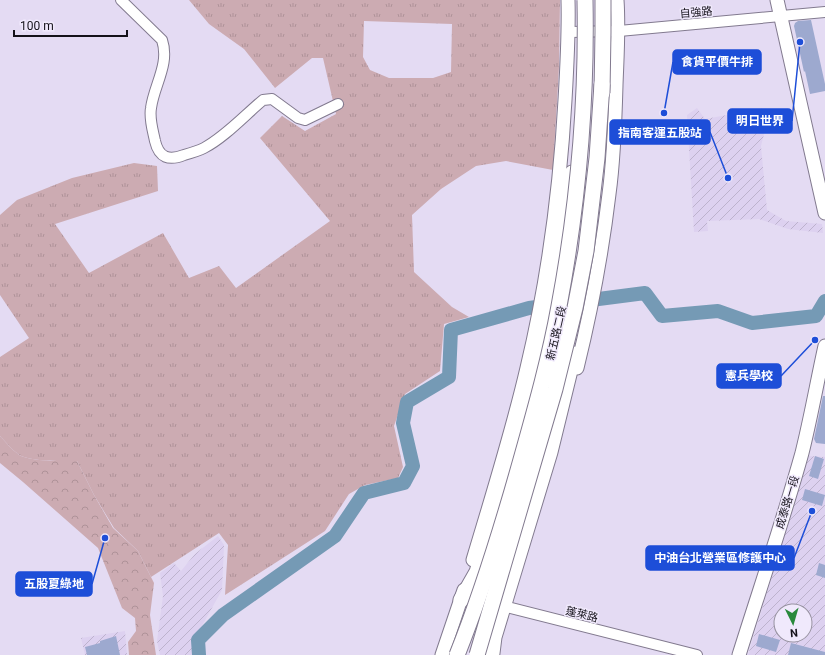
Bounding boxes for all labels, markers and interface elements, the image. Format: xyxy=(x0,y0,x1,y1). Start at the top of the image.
street label: 自強路 xyxy=(679,5,713,20)
scale bar xyxy=(14,12,127,38)
text: 100 m xyxy=(20,19,54,33)
callout: 食貨平價牛排 xyxy=(673,50,761,74)
text: 食貨平價牛排 xyxy=(681,55,753,69)
callout: 明日世界 xyxy=(728,109,792,133)
text: 明日世界 xyxy=(736,114,784,128)
callout: 指南客運五股站 xyxy=(610,120,710,144)
text: 指南客運五股站 xyxy=(618,126,702,140)
street label: 新五路二段 xyxy=(544,305,569,361)
callout: 憲兵學校 xyxy=(717,364,781,388)
text: 憲兵學校 xyxy=(725,369,773,383)
street label: 成泰路一段 xyxy=(773,474,802,530)
callout: 中油台北營業區修護中心 xyxy=(646,546,794,570)
text: 中油台北營業區修護中心 xyxy=(654,551,786,565)
callout: 五股夏綠地 xyxy=(16,572,92,596)
text: 五股夏綠地 xyxy=(24,577,84,591)
north arrow xyxy=(773,603,813,643)
street label: 蓬萊路 xyxy=(564,604,599,625)
text: N xyxy=(789,626,798,639)

